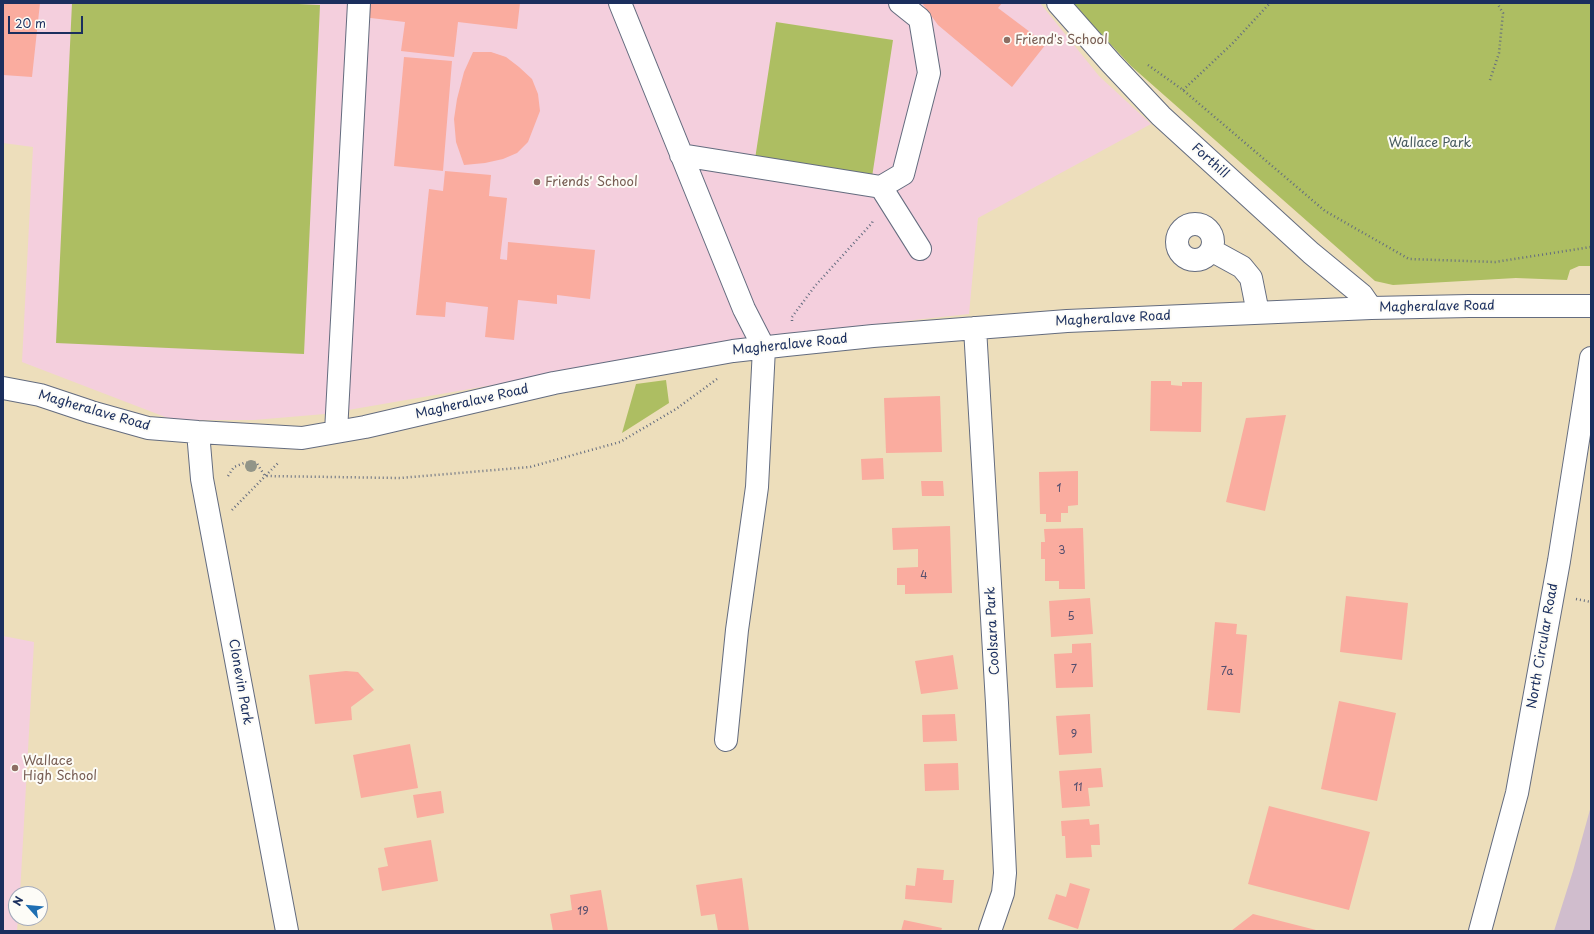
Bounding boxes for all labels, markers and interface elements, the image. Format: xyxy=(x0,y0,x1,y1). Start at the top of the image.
scale bar xyxy=(10,8,85,34)
text: 20 m xyxy=(15,14,46,32)
place label: Friend's School xyxy=(1015,32,1108,48)
marker: Friend's School xyxy=(1002,35,1012,45)
park label: Wallace Park xyxy=(1389,135,1471,151)
street label: Forthill xyxy=(1188,140,1232,182)
place label: Friends' School xyxy=(545,174,638,190)
marker: Friends' School xyxy=(532,177,542,187)
street label: Magheralave Road xyxy=(1379,298,1495,316)
street label: Magheralave Road xyxy=(1055,308,1171,330)
street label: Magheralave Road xyxy=(732,331,848,359)
street label: Magheralave Road xyxy=(414,381,530,423)
street label: Magheralave Road xyxy=(36,388,152,434)
house number: 1 xyxy=(1057,482,1061,496)
house number: 3 xyxy=(1058,544,1066,558)
house number: 4 xyxy=(920,569,928,583)
street label: North Circular Road xyxy=(1524,582,1562,710)
street label: Coolsara Park xyxy=(983,586,1003,676)
house number: 5 xyxy=(1067,610,1075,624)
street label: Clonevin Park xyxy=(225,638,255,726)
house number: 7 xyxy=(1071,663,1077,677)
house number: 7a xyxy=(1221,665,1233,679)
house number: 9 xyxy=(1071,728,1077,742)
place label: Wallace High School xyxy=(23,753,97,784)
marker: Wallace High School xyxy=(10,763,20,773)
house number: 11 xyxy=(1073,781,1083,795)
north arrow xyxy=(8,886,48,926)
text: N xyxy=(8,893,27,909)
house number: 19 xyxy=(577,905,589,919)

